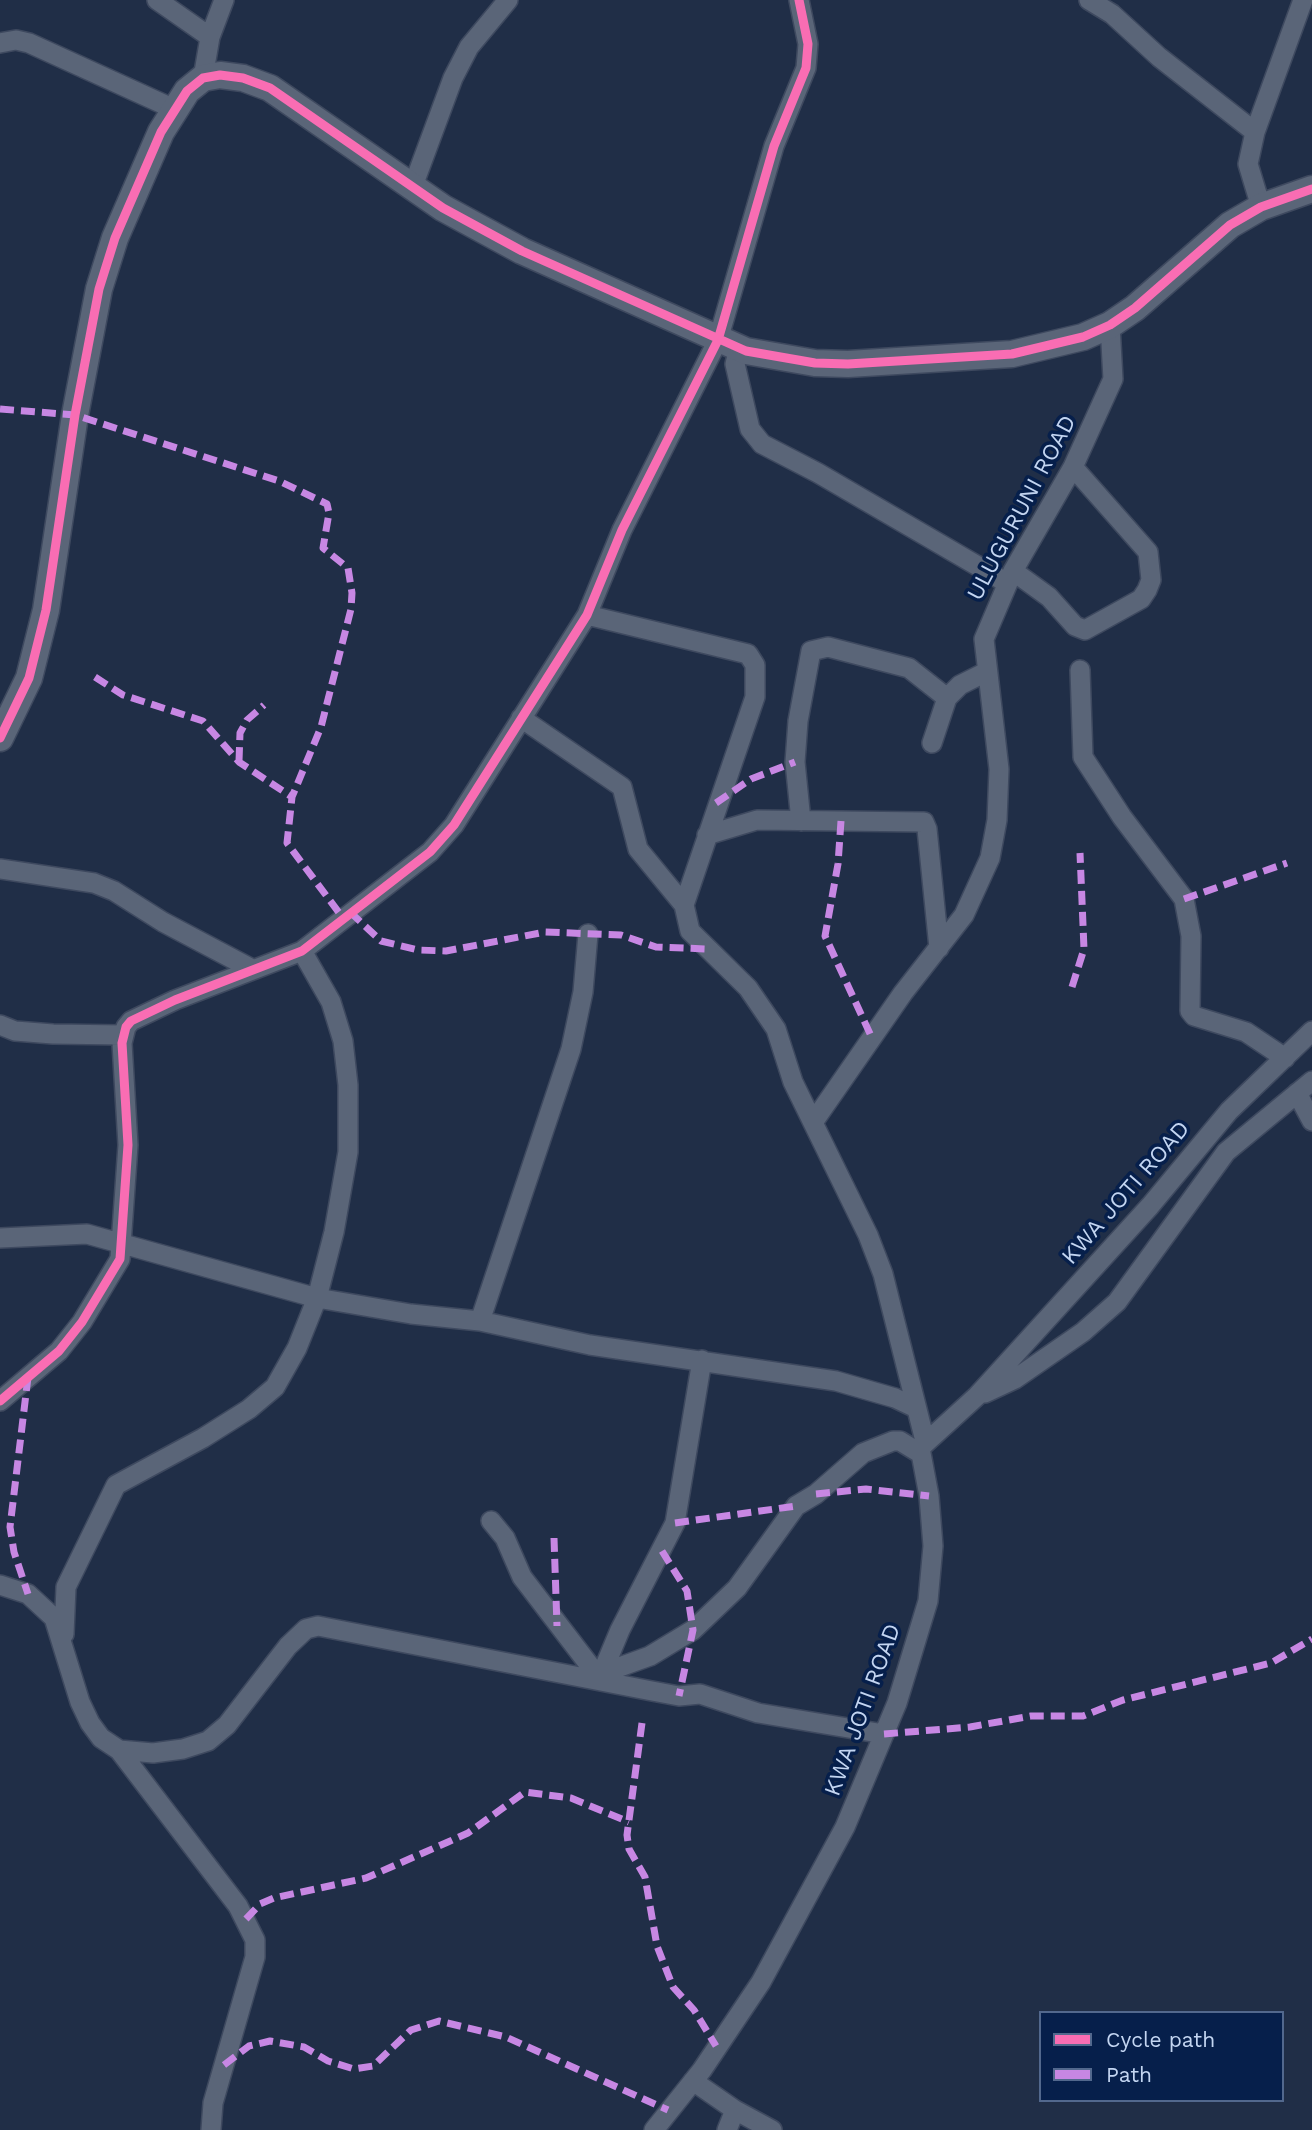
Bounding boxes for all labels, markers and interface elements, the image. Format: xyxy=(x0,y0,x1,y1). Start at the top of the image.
street label: ULUGURUNI ROAD xyxy=(962,411,1082,605)
street label: KWA JOTI ROAD xyxy=(1056,1116,1196,1270)
street label: KWA JOTI ROAD xyxy=(819,1620,907,1800)
legend xyxy=(1039,2011,1284,2102)
text: Cycle path xyxy=(1106,2027,1215,2052)
text: Path xyxy=(1106,2062,1152,2087)

